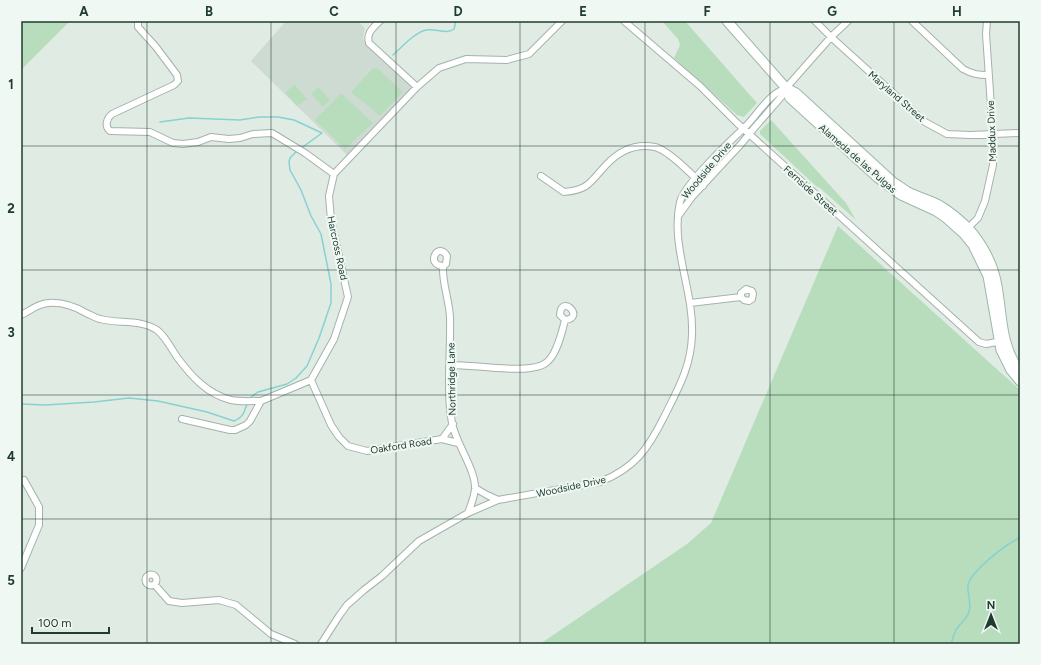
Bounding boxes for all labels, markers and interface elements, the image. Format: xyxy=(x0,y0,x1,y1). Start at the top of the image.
text: A xyxy=(79,4,89,19)
text: B xyxy=(205,4,213,19)
text: C xyxy=(329,4,339,19)
text: D xyxy=(453,4,463,19)
text: E xyxy=(579,4,587,19)
text: F xyxy=(703,4,711,19)
text: G xyxy=(827,4,837,19)
text: H xyxy=(952,4,962,19)
street label: Maryland Street xyxy=(865,68,928,125)
text: 1 xyxy=(8,77,14,92)
street label: Maddux Drive xyxy=(984,100,999,162)
street label: Alameda de las Pulgas xyxy=(816,121,899,196)
street label: Woodside Drive xyxy=(679,139,734,202)
street label: Fernside Street xyxy=(781,163,841,218)
text: 2 xyxy=(7,201,15,216)
street label: Harcross Road xyxy=(324,215,351,282)
text: 3 xyxy=(7,325,15,340)
street label: Northridge Lane xyxy=(444,342,459,416)
street label: Oakford Road xyxy=(369,434,433,457)
text: 4 xyxy=(7,449,15,464)
street label: Woodside Drive xyxy=(535,473,607,500)
text: 5 xyxy=(7,573,15,588)
north arrow xyxy=(971,595,1011,635)
text: N xyxy=(987,599,995,612)
scale bar xyxy=(32,609,109,635)
text: 100 m xyxy=(38,616,72,630)

